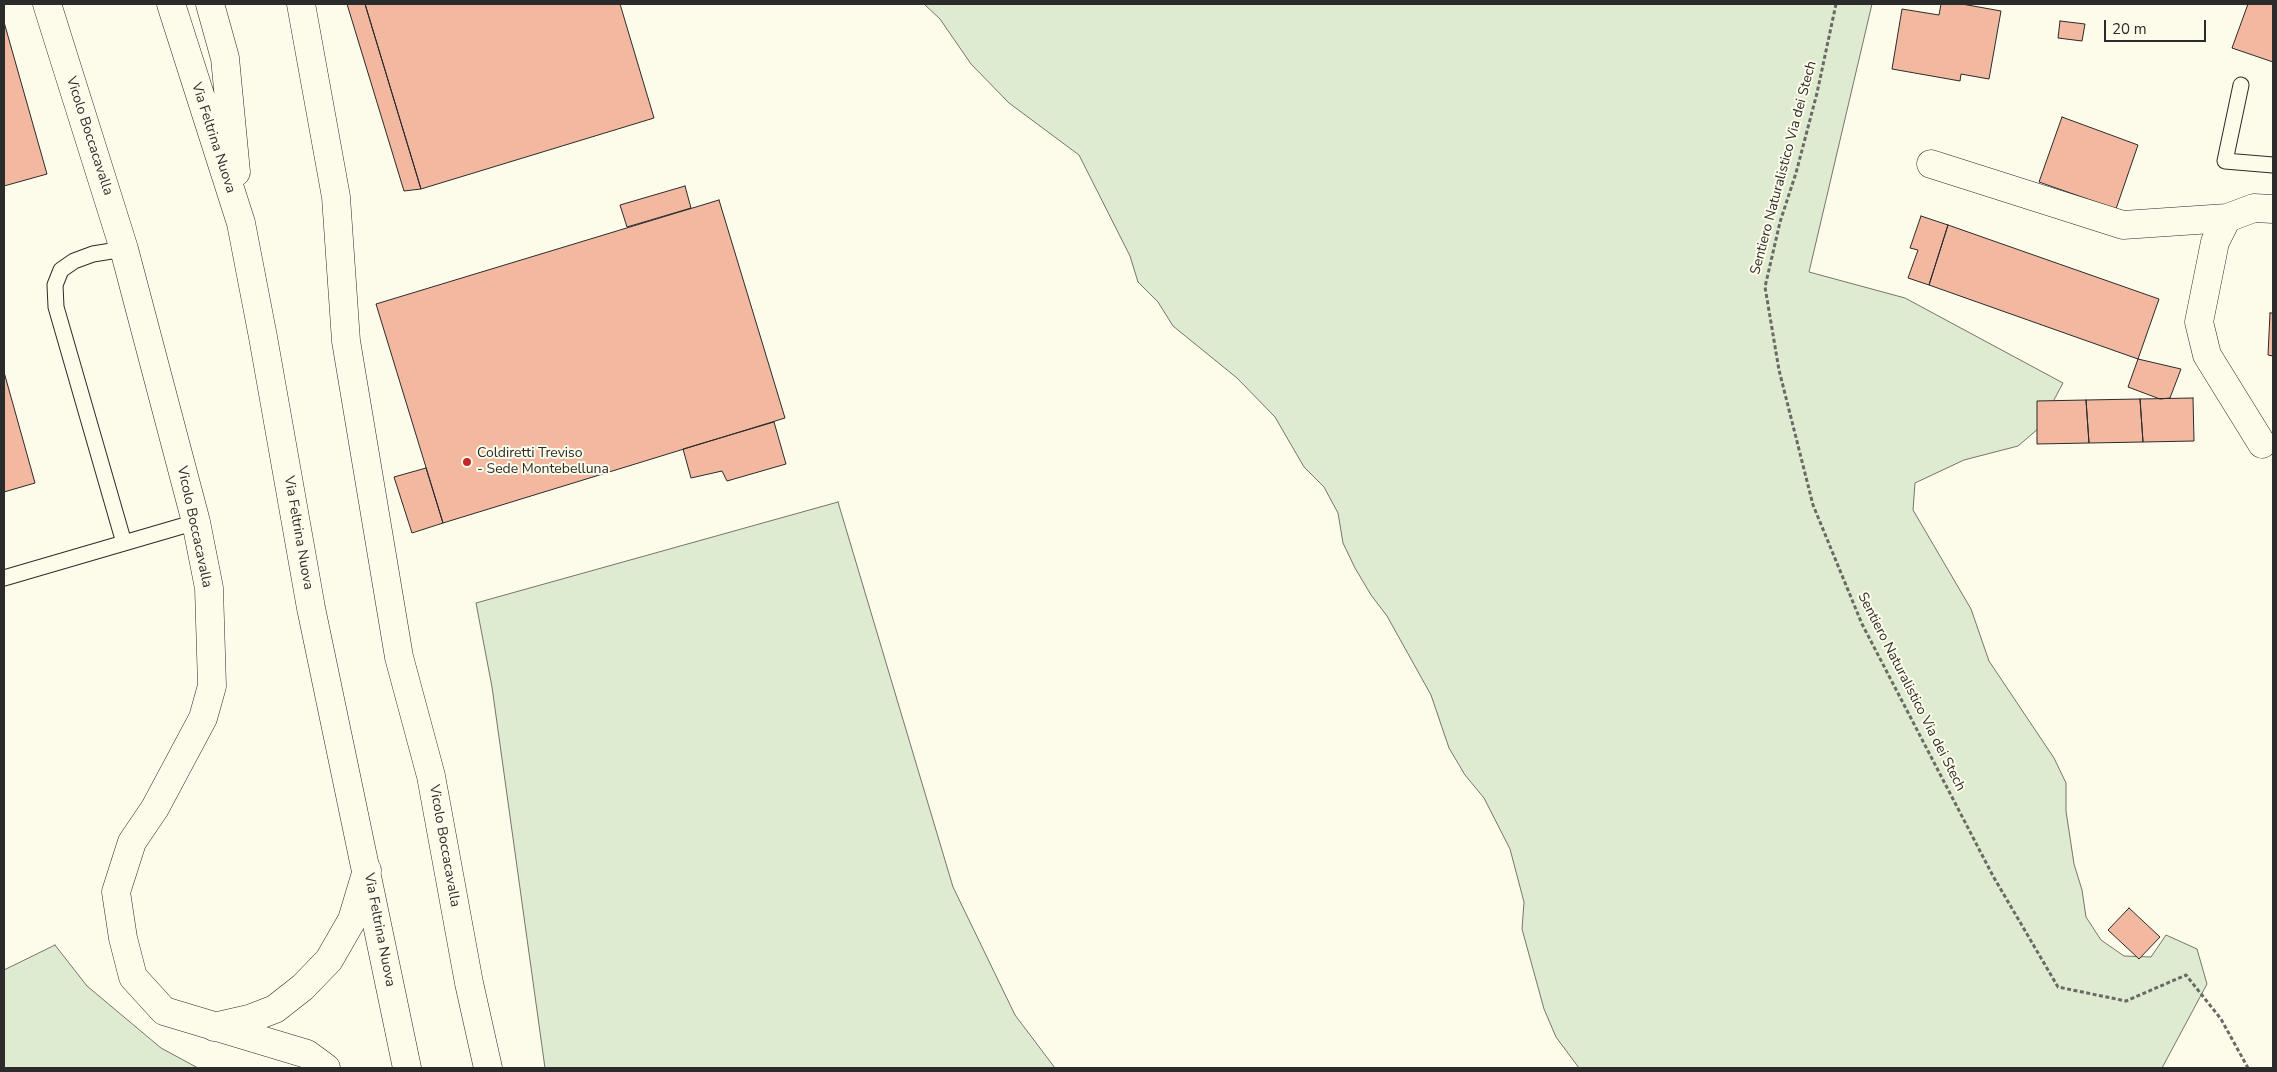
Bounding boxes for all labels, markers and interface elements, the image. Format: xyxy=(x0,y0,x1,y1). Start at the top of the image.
scale bar xyxy=(2107,10,2210,42)
text: 20 m xyxy=(2112,19,2147,39)
street label: Sentiero Naturalistico Via dei Stech xyxy=(1747,59,1821,277)
street label: Vicolo Boccacavalla xyxy=(62,74,116,198)
street label: Via Feltrina Nuova xyxy=(187,81,239,195)
place label: Coldiretti Treviso - Sede Montebelluna xyxy=(477,446,609,478)
marker: Coldiretti Treviso - Sede Montebelluna xyxy=(461,456,473,468)
street label: Vicolo Boccacavalla xyxy=(173,465,215,589)
street label: Via Feltrina Nuova xyxy=(280,475,316,591)
street label: Sentiero Naturalistico Via dei Stech xyxy=(1853,590,1969,794)
street label: Vicolo Boccacavalla xyxy=(425,784,463,908)
street label: Via Feltrina Nuova xyxy=(360,872,398,988)

